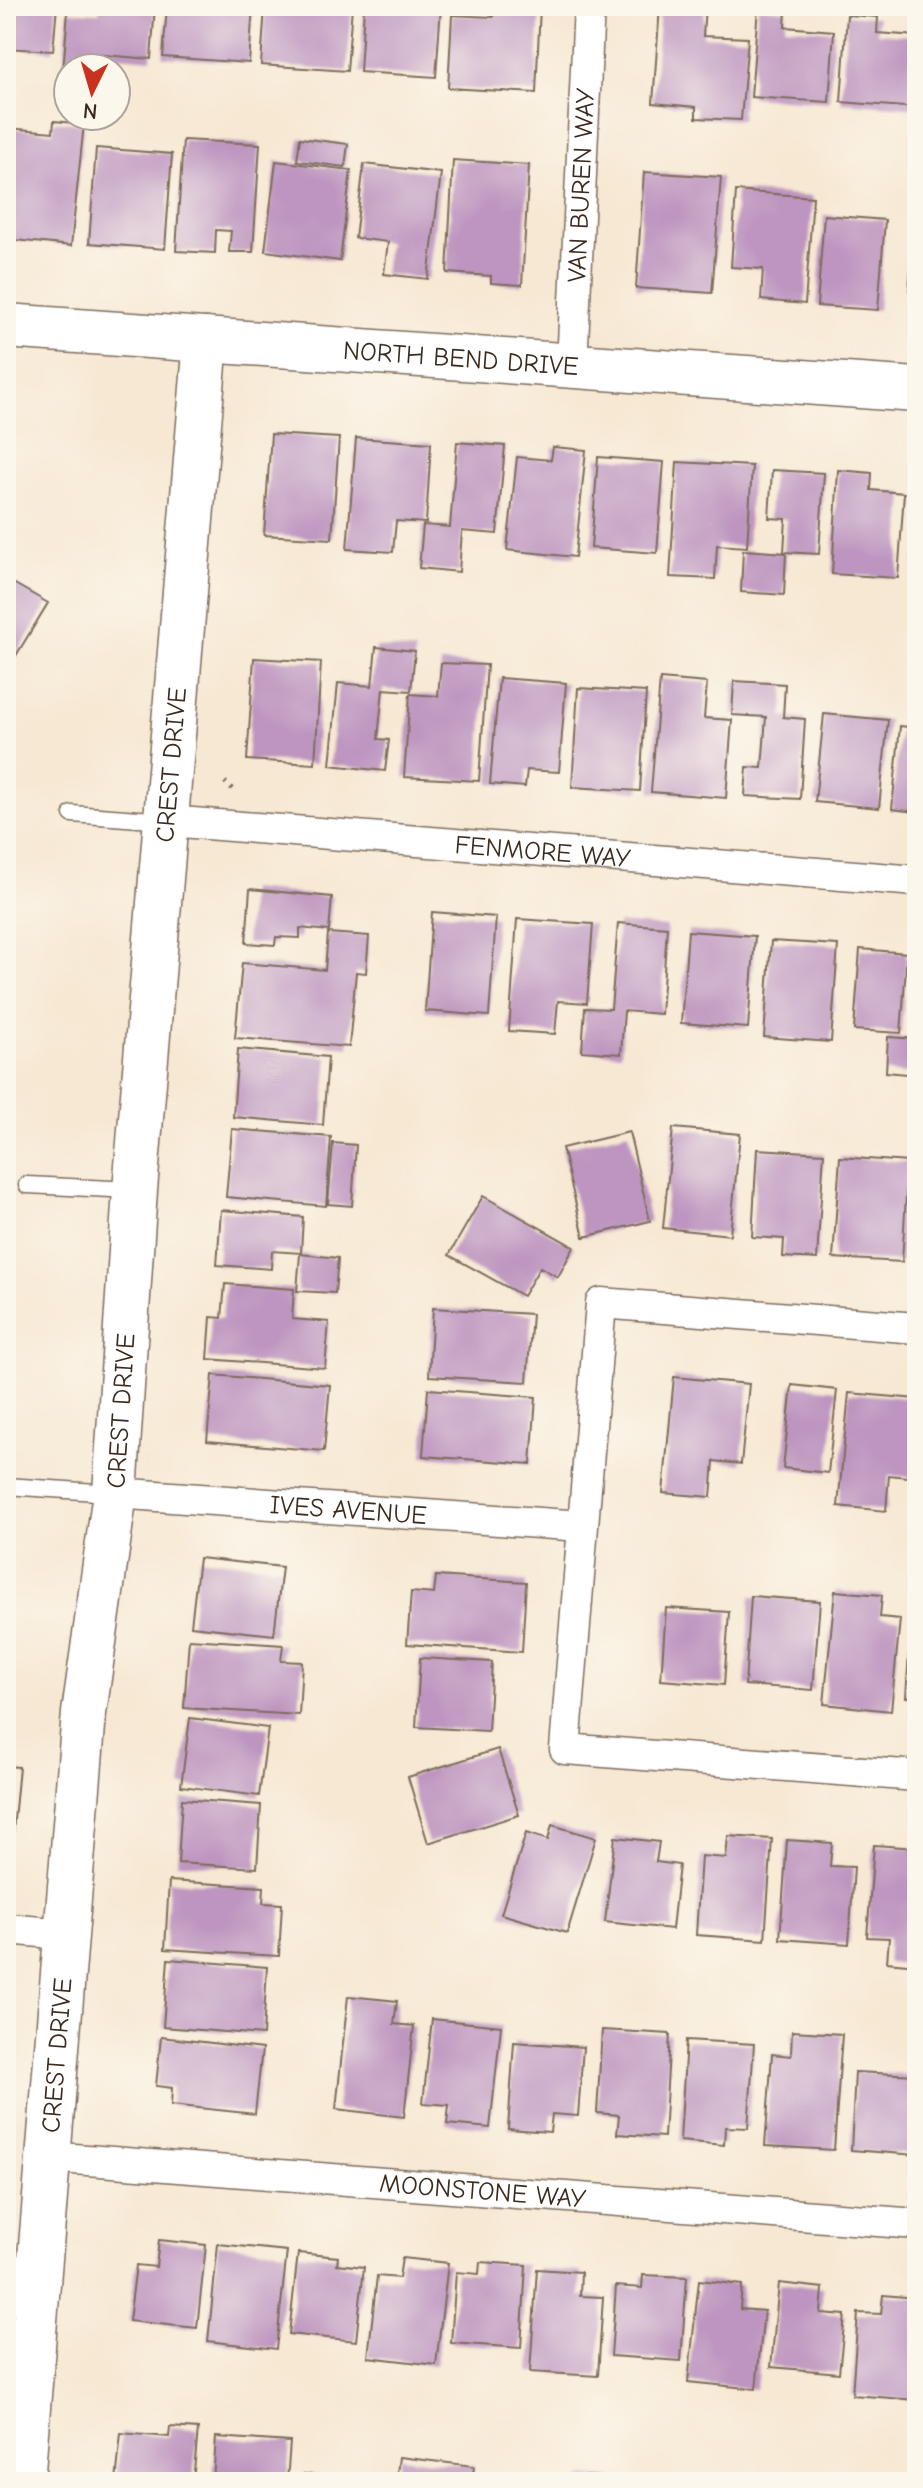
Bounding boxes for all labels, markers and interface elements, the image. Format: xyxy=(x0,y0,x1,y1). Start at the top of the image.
north arrow xyxy=(52,52,132,132)
street label: VAN BUREN WAY xyxy=(562,87,601,283)
text: N xyxy=(82,97,99,125)
street label: NORTH BEND DRIVE xyxy=(342,336,580,382)
street label: CREST DRIVE xyxy=(150,686,193,844)
street label: FENMORE WAY xyxy=(454,830,632,874)
street label: CREST DRIVE xyxy=(101,1332,142,1489)
street label: IVES AVENUE xyxy=(269,1490,428,1531)
street label: CREST DRIVE xyxy=(36,1977,79,2134)
street label: MOONSTONE WAY xyxy=(378,2169,588,2214)

